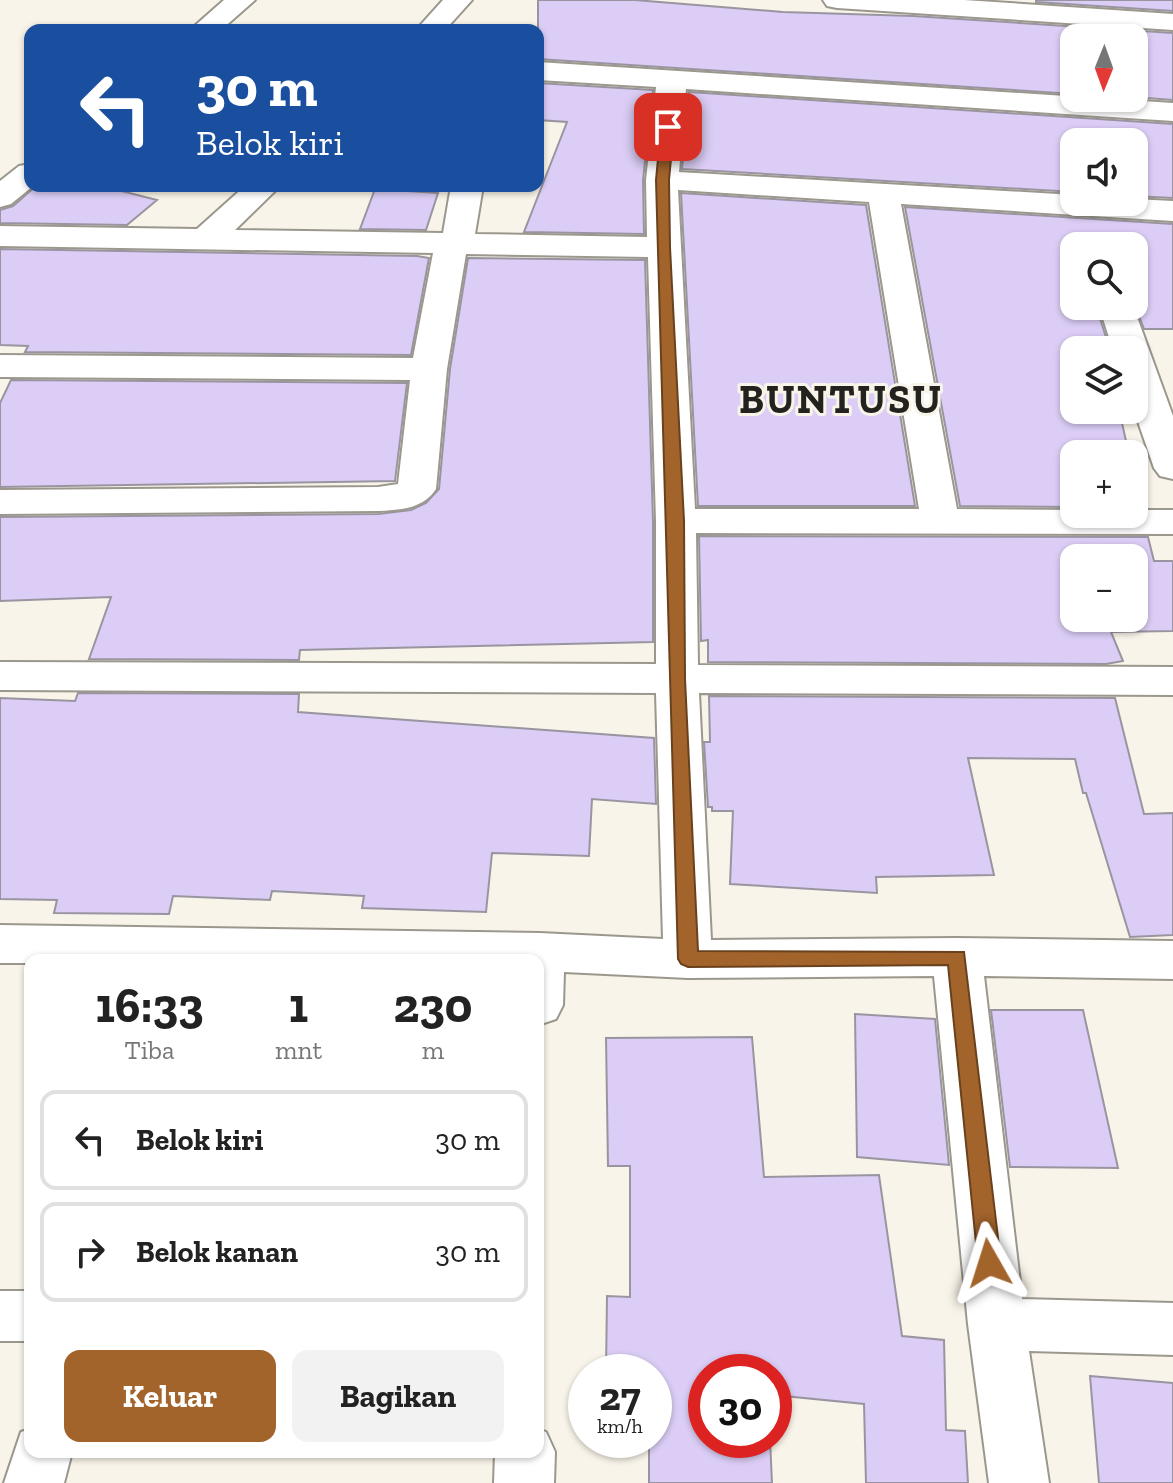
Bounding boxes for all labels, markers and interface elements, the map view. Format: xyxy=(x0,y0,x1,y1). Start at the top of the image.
north arrow xyxy=(1060,24,1148,112)
map controls xyxy=(1060,24,1148,632)
text: 30 m xyxy=(196,53,318,120)
icon: left xyxy=(64,56,168,160)
pin xyxy=(634,93,702,161)
icon: arrive xyxy=(646,105,690,149)
text: Belok kiri xyxy=(196,121,344,164)
button: sound xyxy=(1060,128,1148,216)
button: search xyxy=(1060,232,1148,320)
button: layers xyxy=(1060,336,1148,424)
district label: BUNTUSU xyxy=(739,375,943,423)
button: + xyxy=(1060,440,1148,528)
button: − xyxy=(1060,544,1148,632)
text: 16:33 xyxy=(95,977,204,1034)
text: 1 xyxy=(289,977,308,1034)
text: 230 xyxy=(394,977,473,1034)
text: Tiba xyxy=(125,1034,174,1066)
text: mnt xyxy=(275,1034,322,1066)
text: m xyxy=(422,1034,444,1066)
icon: left xyxy=(68,1118,112,1162)
text: Belok kiri xyxy=(136,1122,263,1158)
text: 30 m xyxy=(435,1122,500,1158)
position arrow xyxy=(947,1221,1031,1305)
icon: right xyxy=(68,1230,112,1274)
text: Belok kanan xyxy=(136,1234,298,1270)
text: 30 m xyxy=(435,1234,500,1270)
button: Keluar xyxy=(64,1350,276,1442)
button: Bagikan xyxy=(292,1350,504,1442)
speed limit sign: 30 xyxy=(688,1354,792,1458)
text: 27 xyxy=(599,1372,641,1420)
text: km/h xyxy=(597,1414,643,1438)

